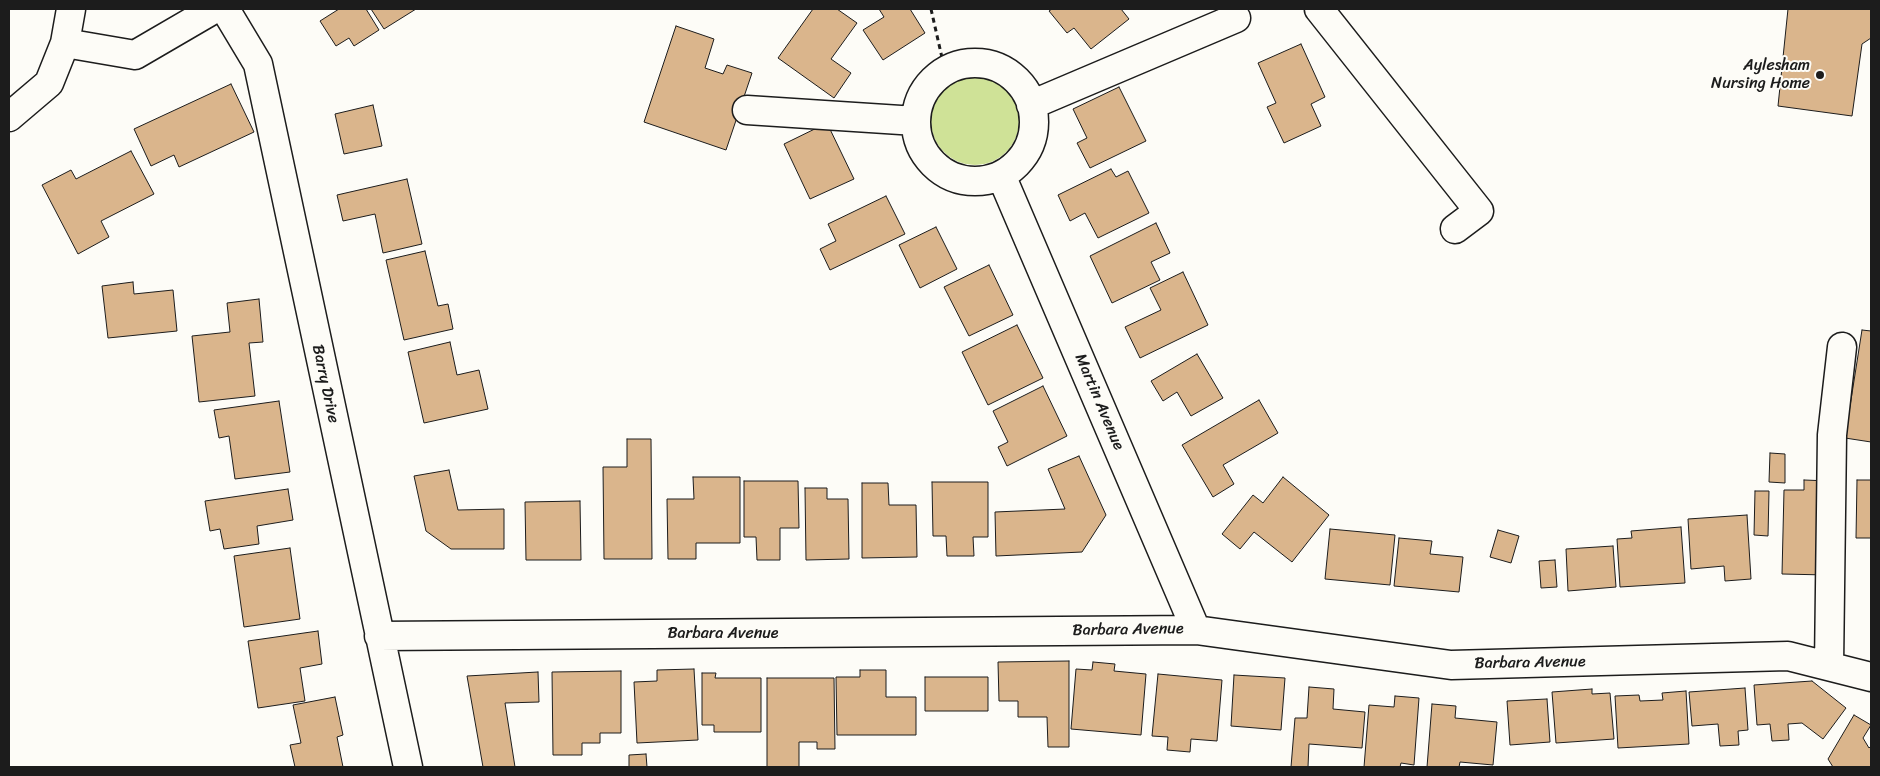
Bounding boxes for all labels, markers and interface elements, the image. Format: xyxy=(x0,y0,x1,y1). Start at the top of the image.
place label: Aylesham Nursing Home xyxy=(1711,56,1810,94)
marker: Aylesham Nursing Home xyxy=(1814,69,1826,81)
street label: Barry Drive xyxy=(307,343,343,425)
street label: Martin Avenue xyxy=(1070,351,1128,453)
street label: Barbara Avenue xyxy=(1072,619,1184,641)
street label: Barbara Avenue xyxy=(667,624,779,644)
street label: Barbara Avenue xyxy=(1474,652,1586,674)

